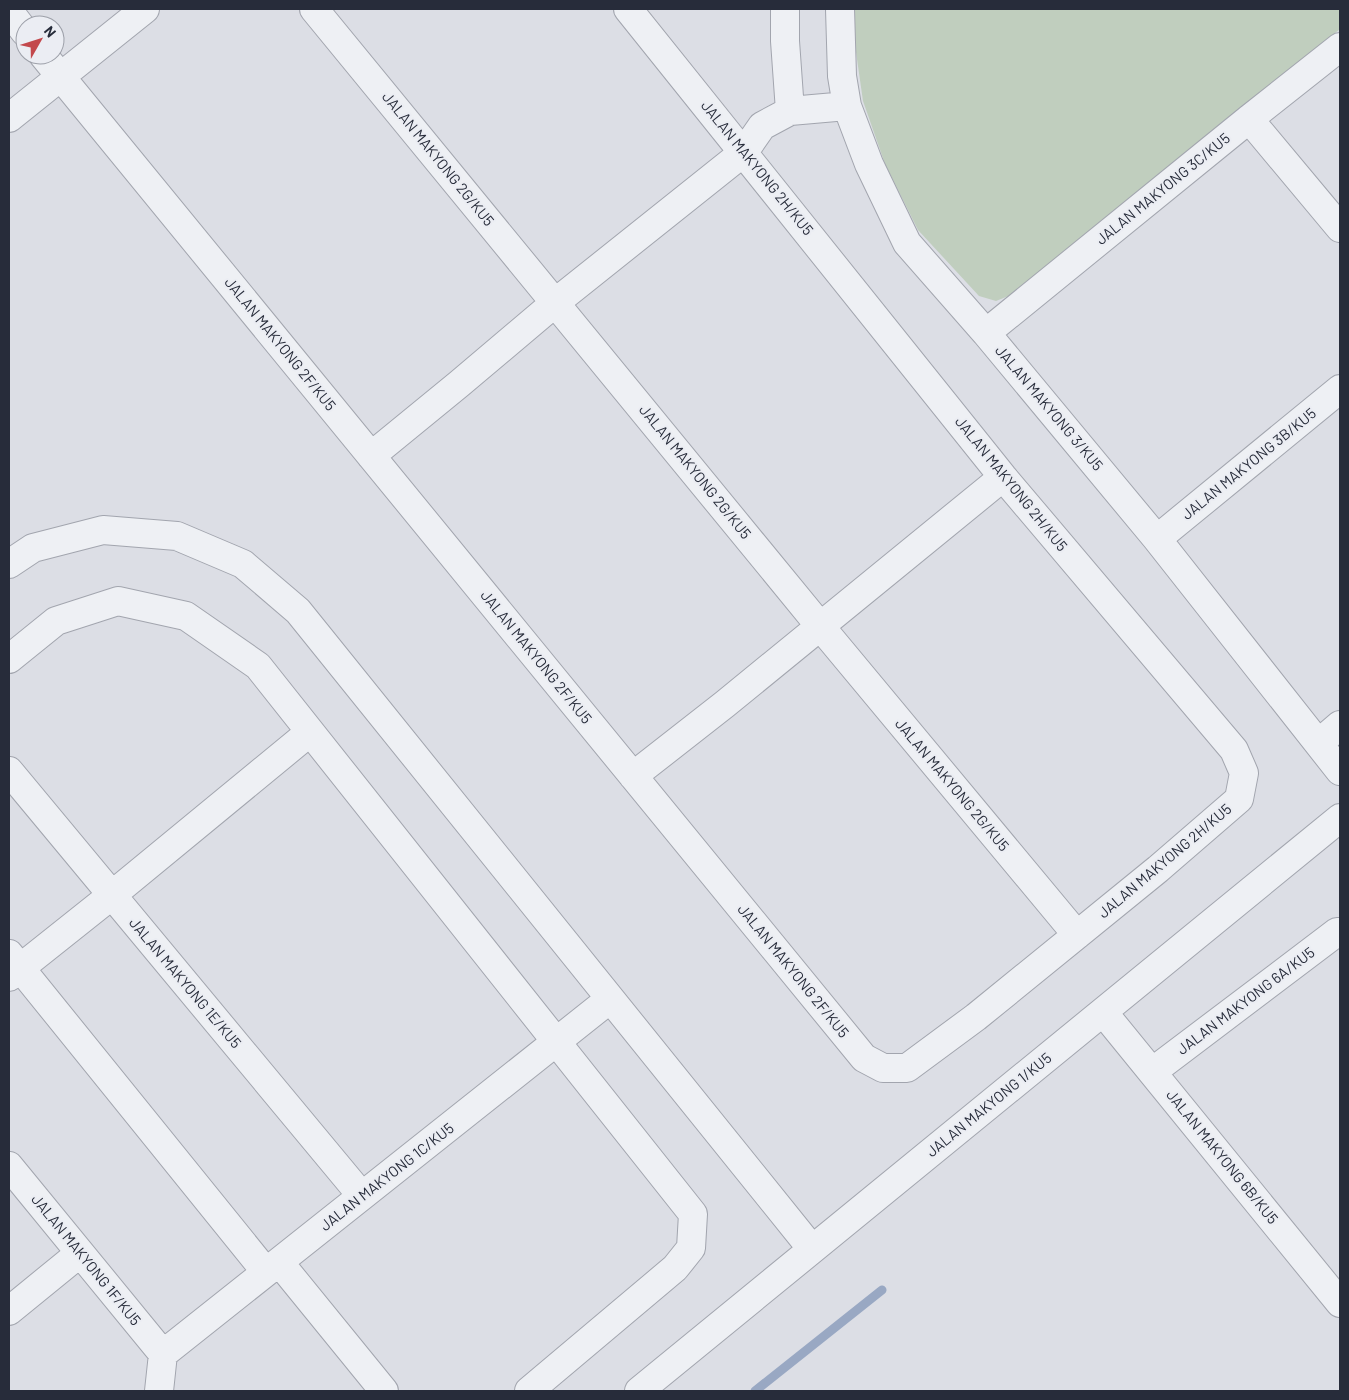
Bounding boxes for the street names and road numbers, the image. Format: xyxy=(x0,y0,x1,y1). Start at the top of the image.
street label: JALAN MAKYONG 2G/KU5 xyxy=(379,88,499,229)
street label: JALAN MAKYONG 2H/KU5 xyxy=(698,96,818,238)
street label: JALAN MAKYONG 3C/KU5 xyxy=(1092,129,1233,248)
street label: JALAN MAKYONG 2F/KU5 xyxy=(221,273,340,414)
street label: JALAN MAKYONG 3/KU5 xyxy=(992,341,1107,474)
street label: JALAN MAKYONG 2G/KU5 xyxy=(636,401,756,542)
street label: JALAN MAKYONG 3B/KU5 xyxy=(1178,404,1319,523)
street label: JALAN MAKYONG 2H/KU5 xyxy=(952,412,1072,554)
street label: JALAN MAKYONG 2F/KU5 xyxy=(477,586,596,727)
street label: JALAN MAKYONG 2G/KU5 xyxy=(892,714,1014,854)
street label: JALAN MAKYONG 2H/KU5 xyxy=(1094,799,1235,921)
street label: JALAN MAKYONG 2F/KU5 xyxy=(734,900,853,1041)
street label: JALAN MAKYONG 1E/KU5 xyxy=(126,913,246,1051)
street label: JALAN MAKYONG 6A/KU5 xyxy=(1173,943,1318,1058)
street label: JALAN MAKYONG 1/KU5 xyxy=(922,1048,1055,1160)
street label: JALAN MAKYONG 6B/KU5 xyxy=(1163,1086,1282,1227)
street label: JALAN MAKYONG 1C/KU5 xyxy=(316,1118,457,1234)
street label: JALAN MAKYONG 1F/KU5 xyxy=(28,1190,145,1329)

